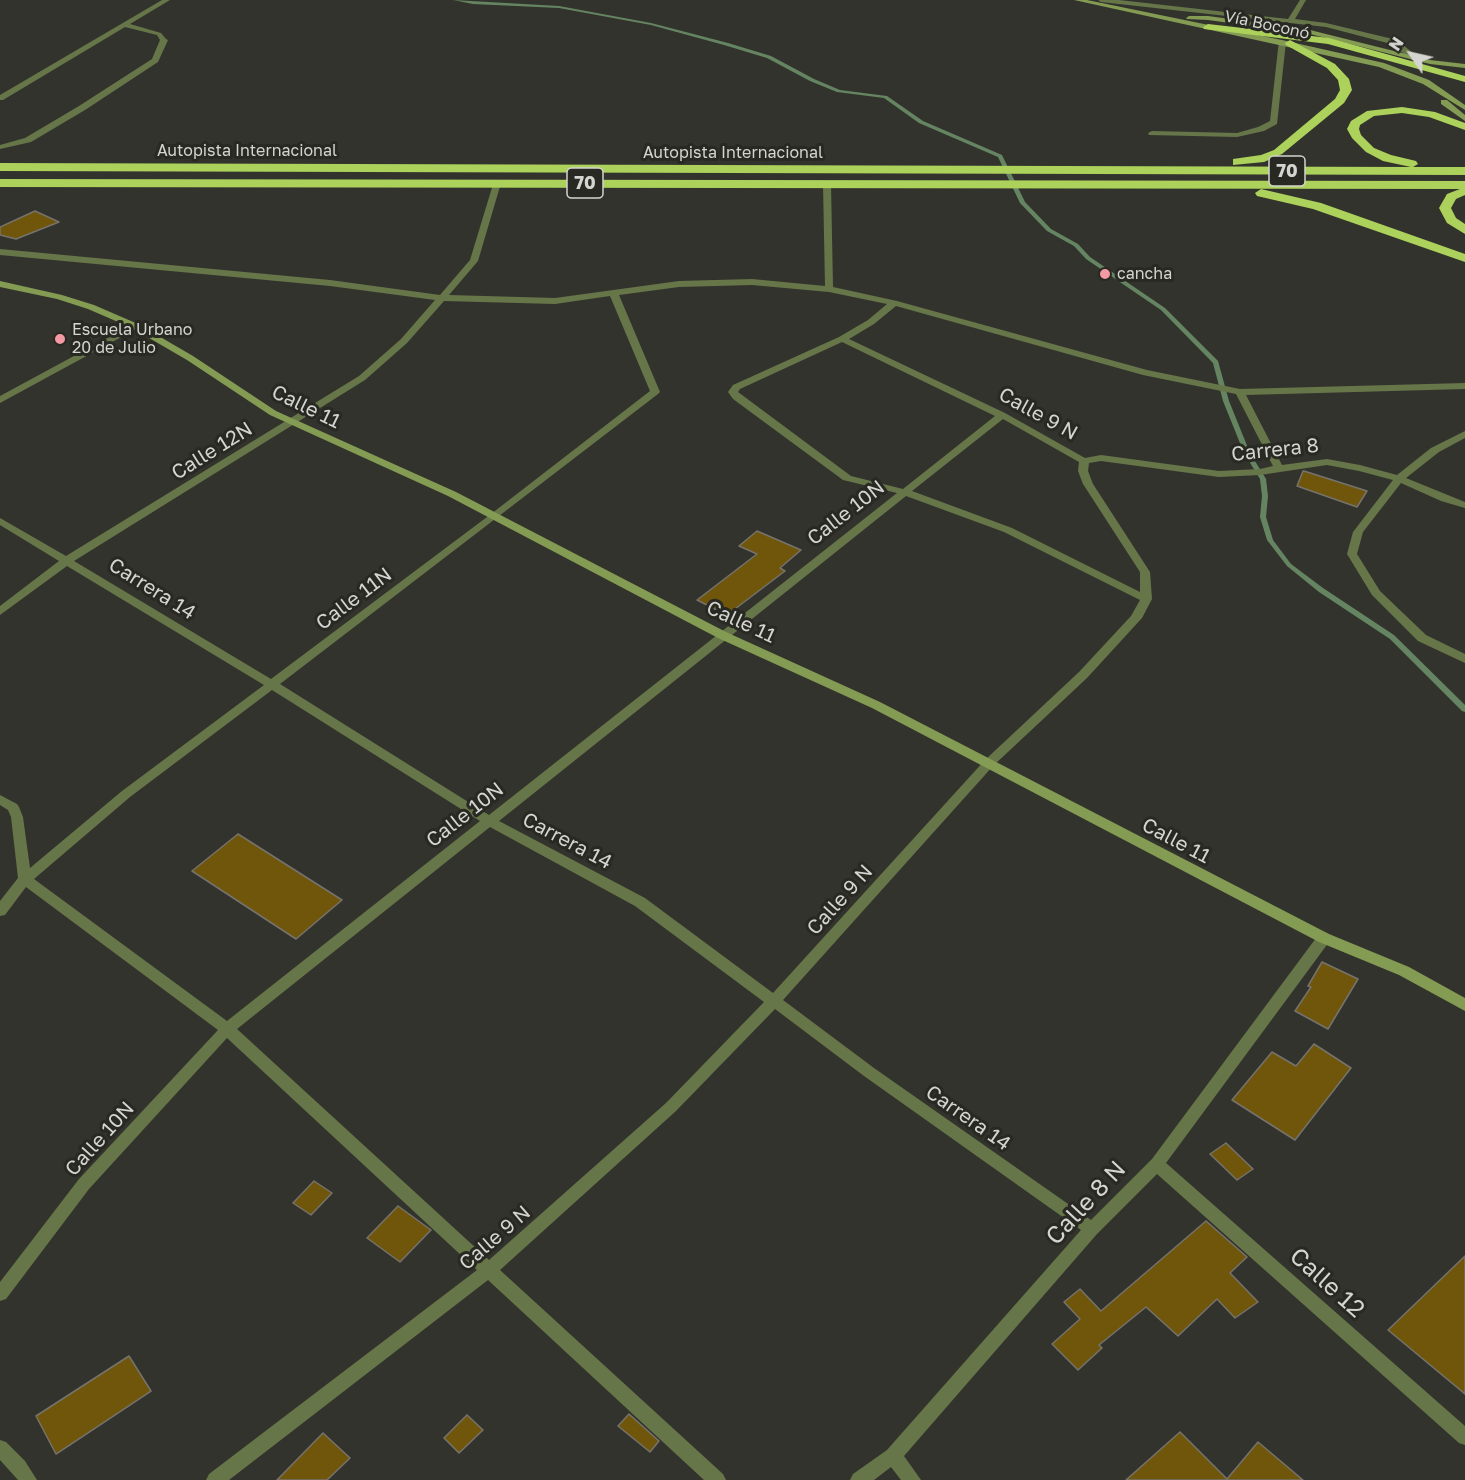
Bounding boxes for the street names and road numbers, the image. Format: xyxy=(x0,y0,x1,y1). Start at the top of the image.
street label: Vía Boconó xyxy=(1223,7,1311,43)
street label: Autopista Internacional xyxy=(157,141,337,161)
street label: Autopista Internacional xyxy=(643,143,823,163)
road number: 70 xyxy=(1269,156,1305,186)
road number: 70 xyxy=(567,168,603,198)
street label: Calle 11 xyxy=(268,380,344,434)
street label: Calle 9 N xyxy=(994,383,1082,445)
street label: Calle 12N xyxy=(167,417,257,485)
street label: Carrera 8 xyxy=(1230,433,1320,467)
street label: Calle 10N xyxy=(803,475,889,551)
street label: Carrera 14 xyxy=(104,553,200,625)
street label: Calle 11N xyxy=(311,563,397,635)
street label: Calle 11 xyxy=(703,596,779,648)
street label: Calle 10N xyxy=(422,777,508,853)
street label: Carrera 14 xyxy=(518,807,616,875)
street label: Calle 11 xyxy=(1138,813,1214,869)
street label: Calle 9 N xyxy=(802,860,878,940)
street label: Carrera 14 xyxy=(921,1080,1015,1156)
street label: Calle 10N xyxy=(61,1097,139,1181)
street label: Calle 8 N xyxy=(1040,1155,1132,1251)
street label: Calle 9 N xyxy=(455,1201,535,1275)
street label: Calle 12 xyxy=(1284,1242,1370,1324)

